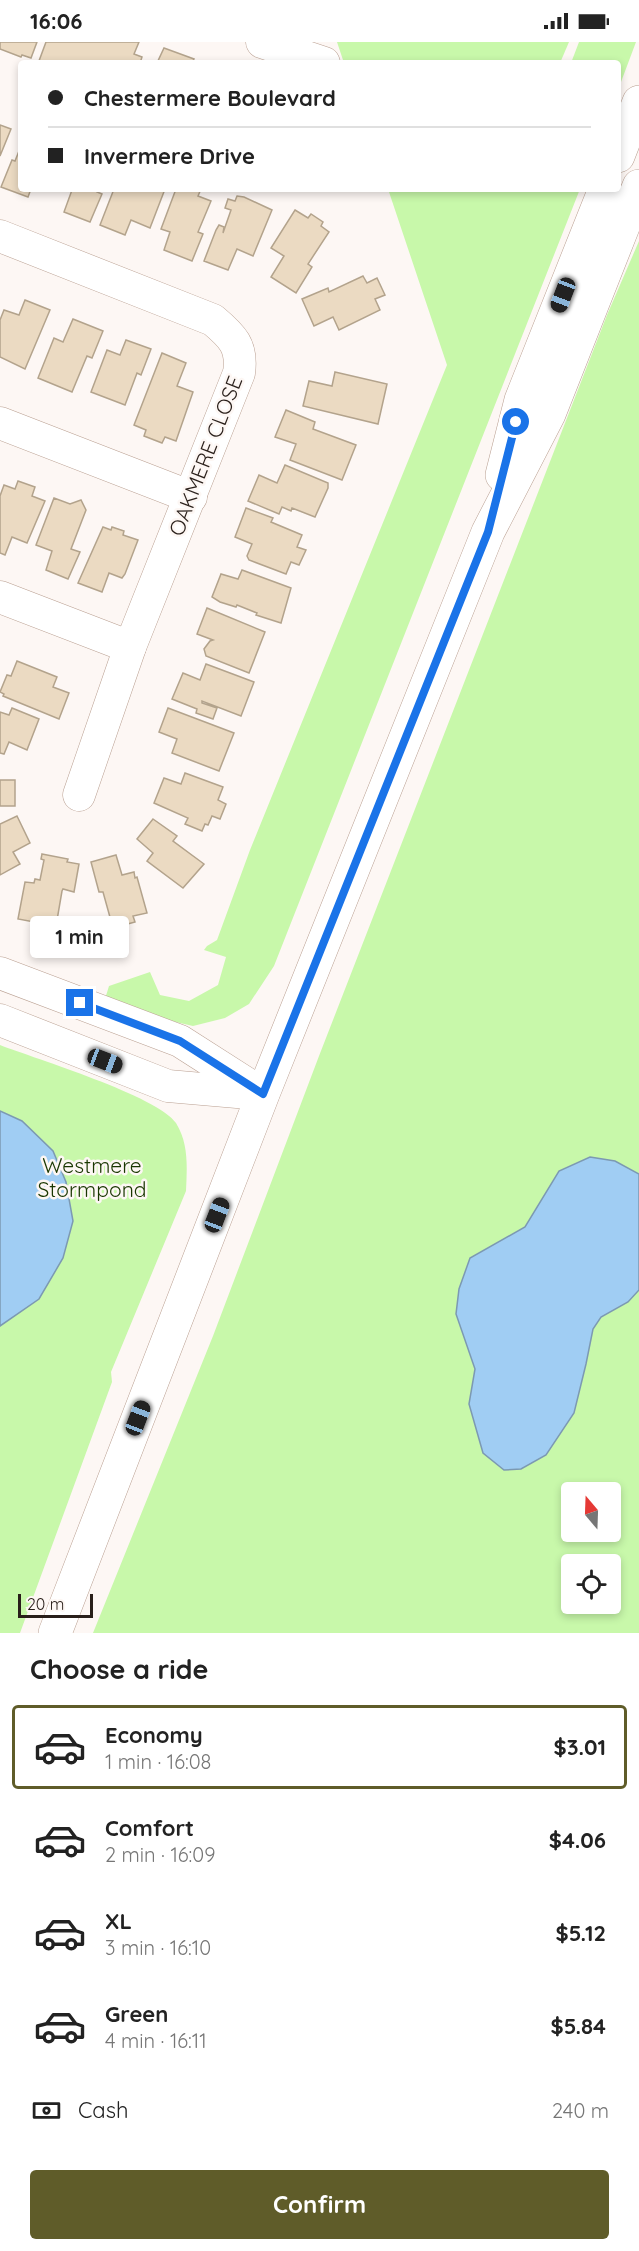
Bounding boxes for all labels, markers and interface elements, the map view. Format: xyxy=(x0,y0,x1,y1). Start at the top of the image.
text: 16:06 xyxy=(30,7,82,35)
text: Chestermere Boulevard xyxy=(84,84,336,112)
text: Invermere Drive xyxy=(84,142,255,170)
car xyxy=(548,275,578,315)
street label: OAKMERE CLOSE xyxy=(163,372,248,539)
route start xyxy=(502,408,529,435)
callout: 1 min xyxy=(31,916,130,958)
text: 1 min xyxy=(55,924,104,949)
route end xyxy=(66,989,93,1016)
car xyxy=(85,1046,125,1076)
park label: Westmere Stormpond xyxy=(37,1152,147,1202)
car xyxy=(202,1195,232,1235)
car xyxy=(123,1398,153,1438)
north arrow xyxy=(561,1482,621,1542)
map controls xyxy=(561,1482,621,1614)
button: locate xyxy=(561,1554,621,1614)
scale bar xyxy=(18,1591,93,1618)
text: 20 m xyxy=(27,1594,64,1614)
text: Choose a ride xyxy=(30,1652,208,1686)
icon: car xyxy=(33,1720,87,1774)
text: Economy xyxy=(105,1721,203,1749)
text: $3.01 xyxy=(554,1733,606,1761)
text: 1 min · 16:08 xyxy=(105,1749,211,1774)
icon: car xyxy=(33,1813,87,1867)
text: Comfort xyxy=(105,1814,194,1842)
text: $4.06 xyxy=(549,1826,606,1854)
text: 2 min · 16:09 xyxy=(105,1842,215,1867)
icon: car xyxy=(33,1906,87,1960)
text: XL xyxy=(105,1907,132,1935)
text: $5.12 xyxy=(556,1919,606,1947)
text: 3 min · 16:10 xyxy=(105,1935,211,1960)
icon: car xyxy=(33,1999,87,2053)
text: Green xyxy=(105,2000,168,2028)
text: $5.84 xyxy=(551,2012,606,2040)
text: 4 min · 16:11 xyxy=(105,2028,207,2053)
icon: cash xyxy=(30,2094,63,2127)
text: Cash xyxy=(78,2096,129,2124)
text: 240 m xyxy=(552,2098,609,2123)
button: Confirm xyxy=(30,2170,609,2239)

